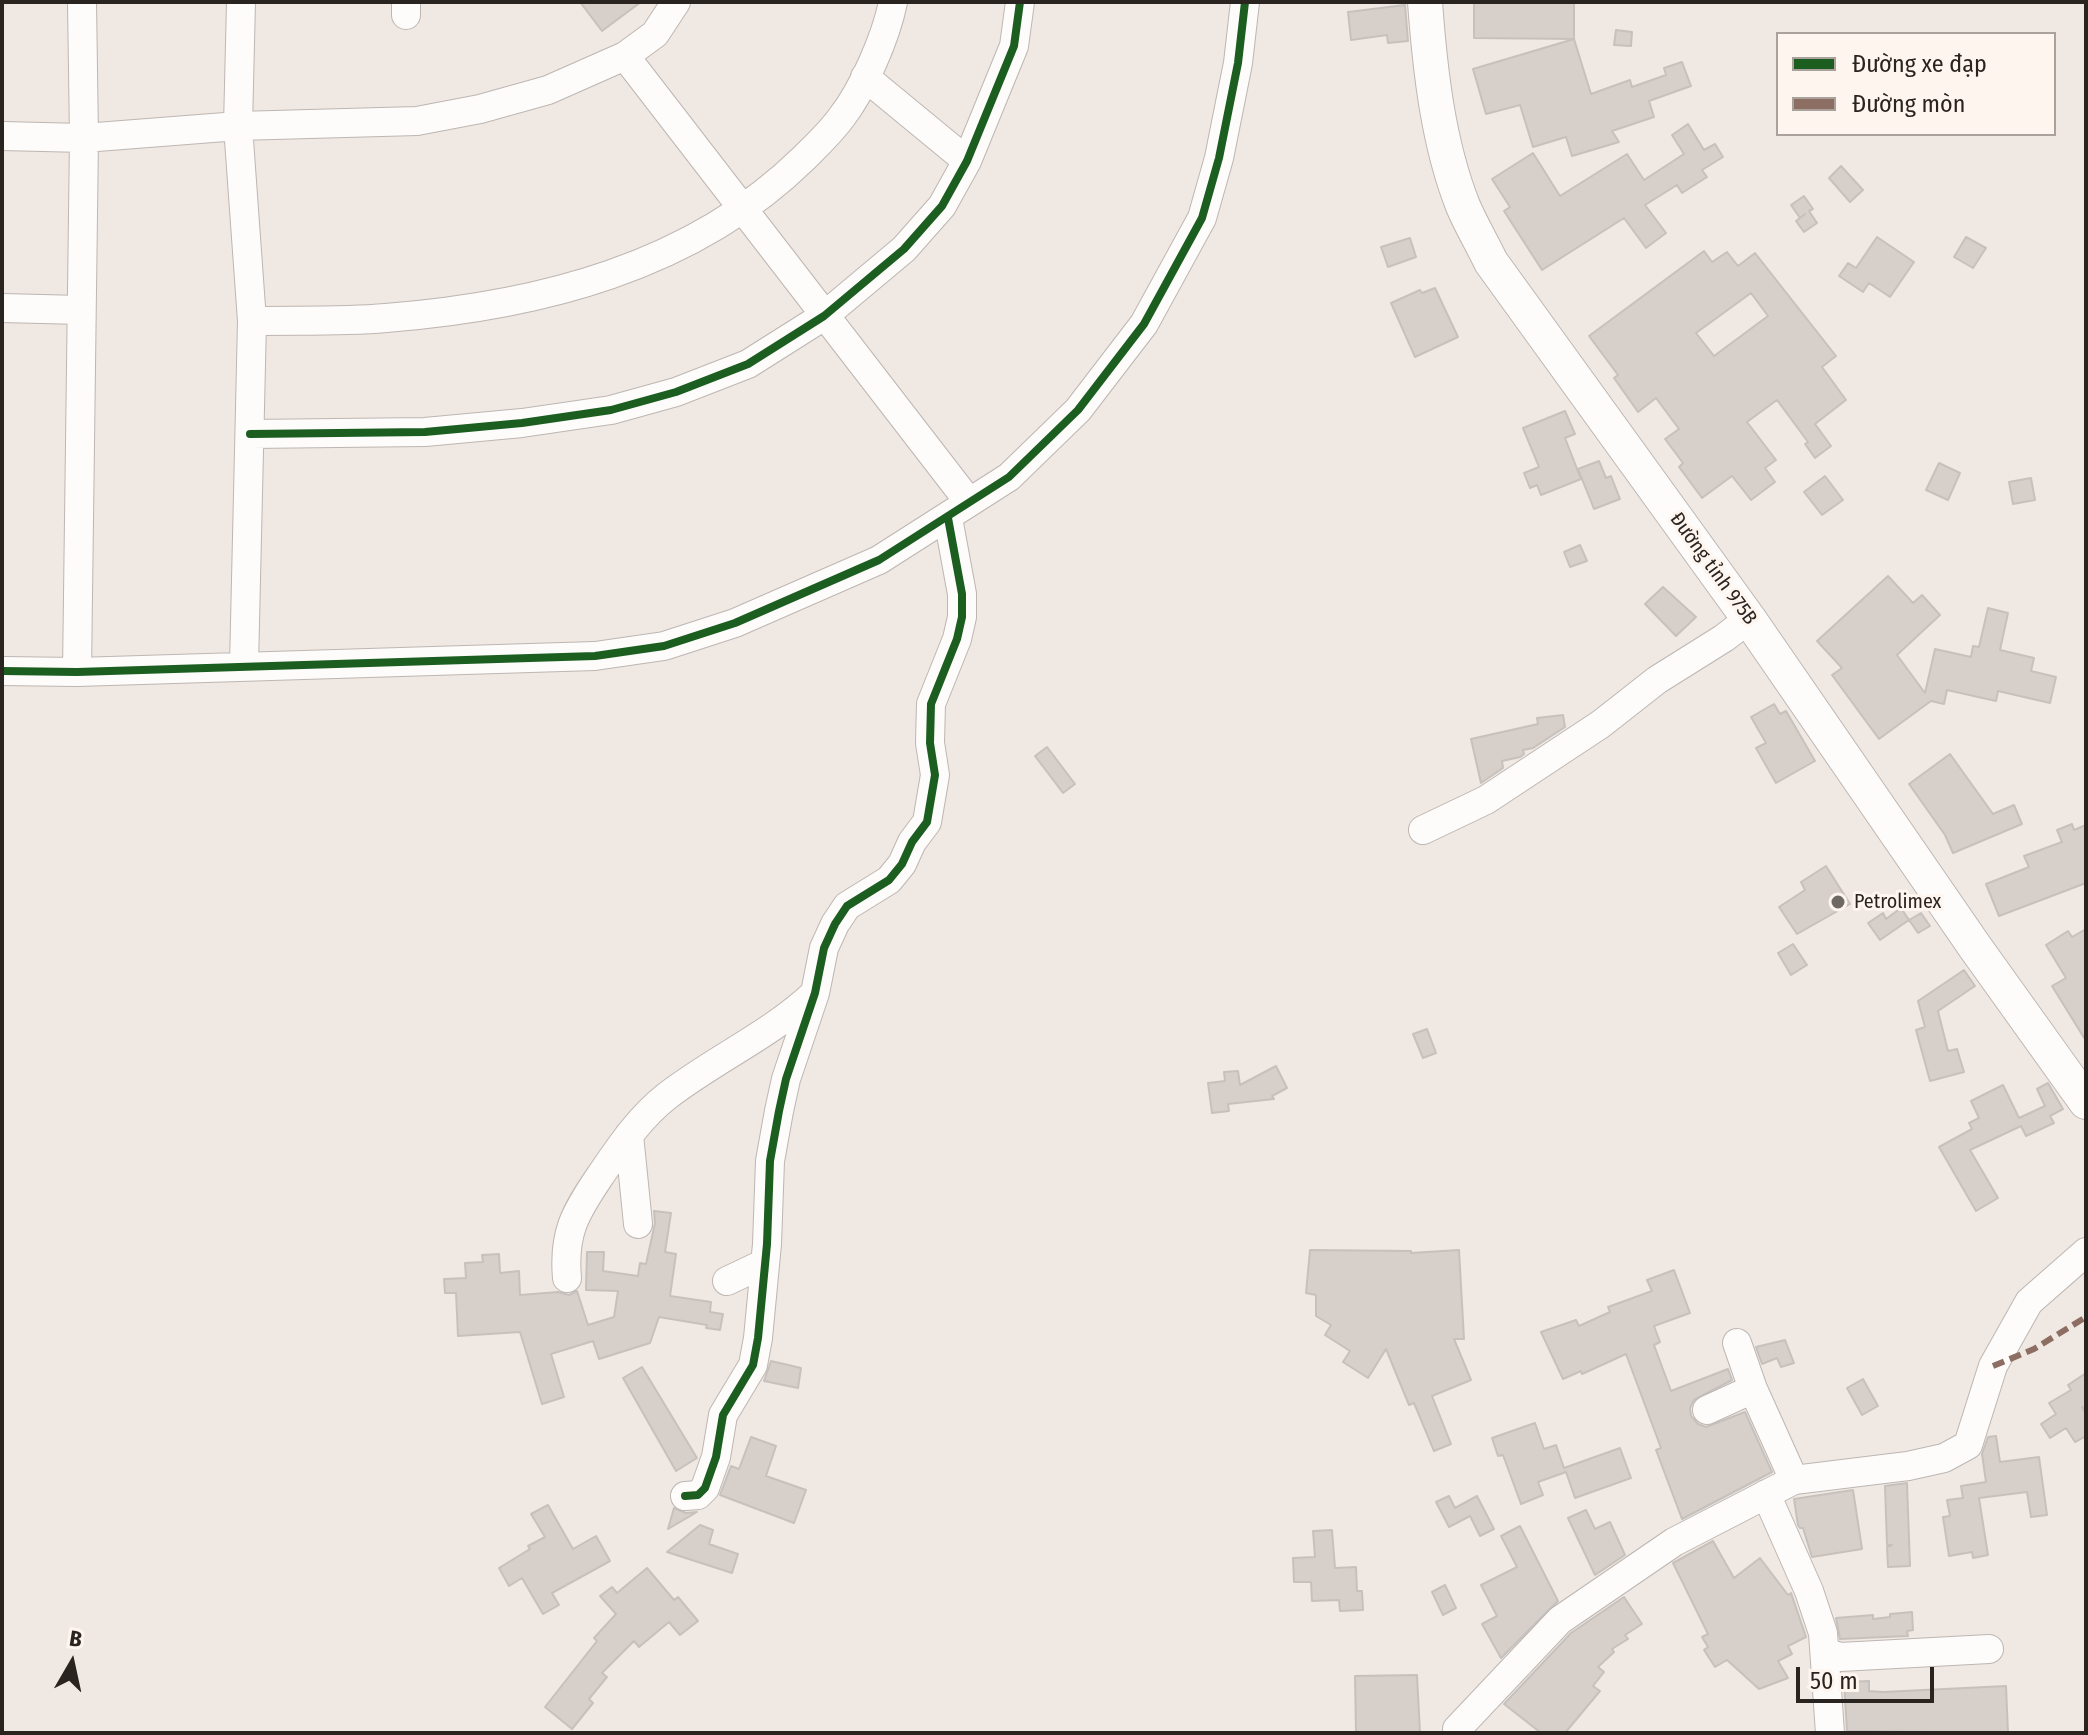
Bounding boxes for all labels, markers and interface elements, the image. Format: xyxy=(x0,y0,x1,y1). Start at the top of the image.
legend xyxy=(1776,32,2056,136)
text: Đường xe đạp xyxy=(1852,50,1987,78)
text: Đường mòn xyxy=(1852,90,1965,118)
street label: Đường tỉnh 975B xyxy=(1664,508,1762,630)
place label: Petrolimex xyxy=(1854,890,1941,914)
marker: Petrolimex xyxy=(1829,893,1847,911)
north arrow xyxy=(32,1623,112,1703)
text: B xyxy=(68,1625,84,1653)
scale bar xyxy=(1800,1651,1938,1701)
text: 50 m xyxy=(1810,1667,1858,1695)

